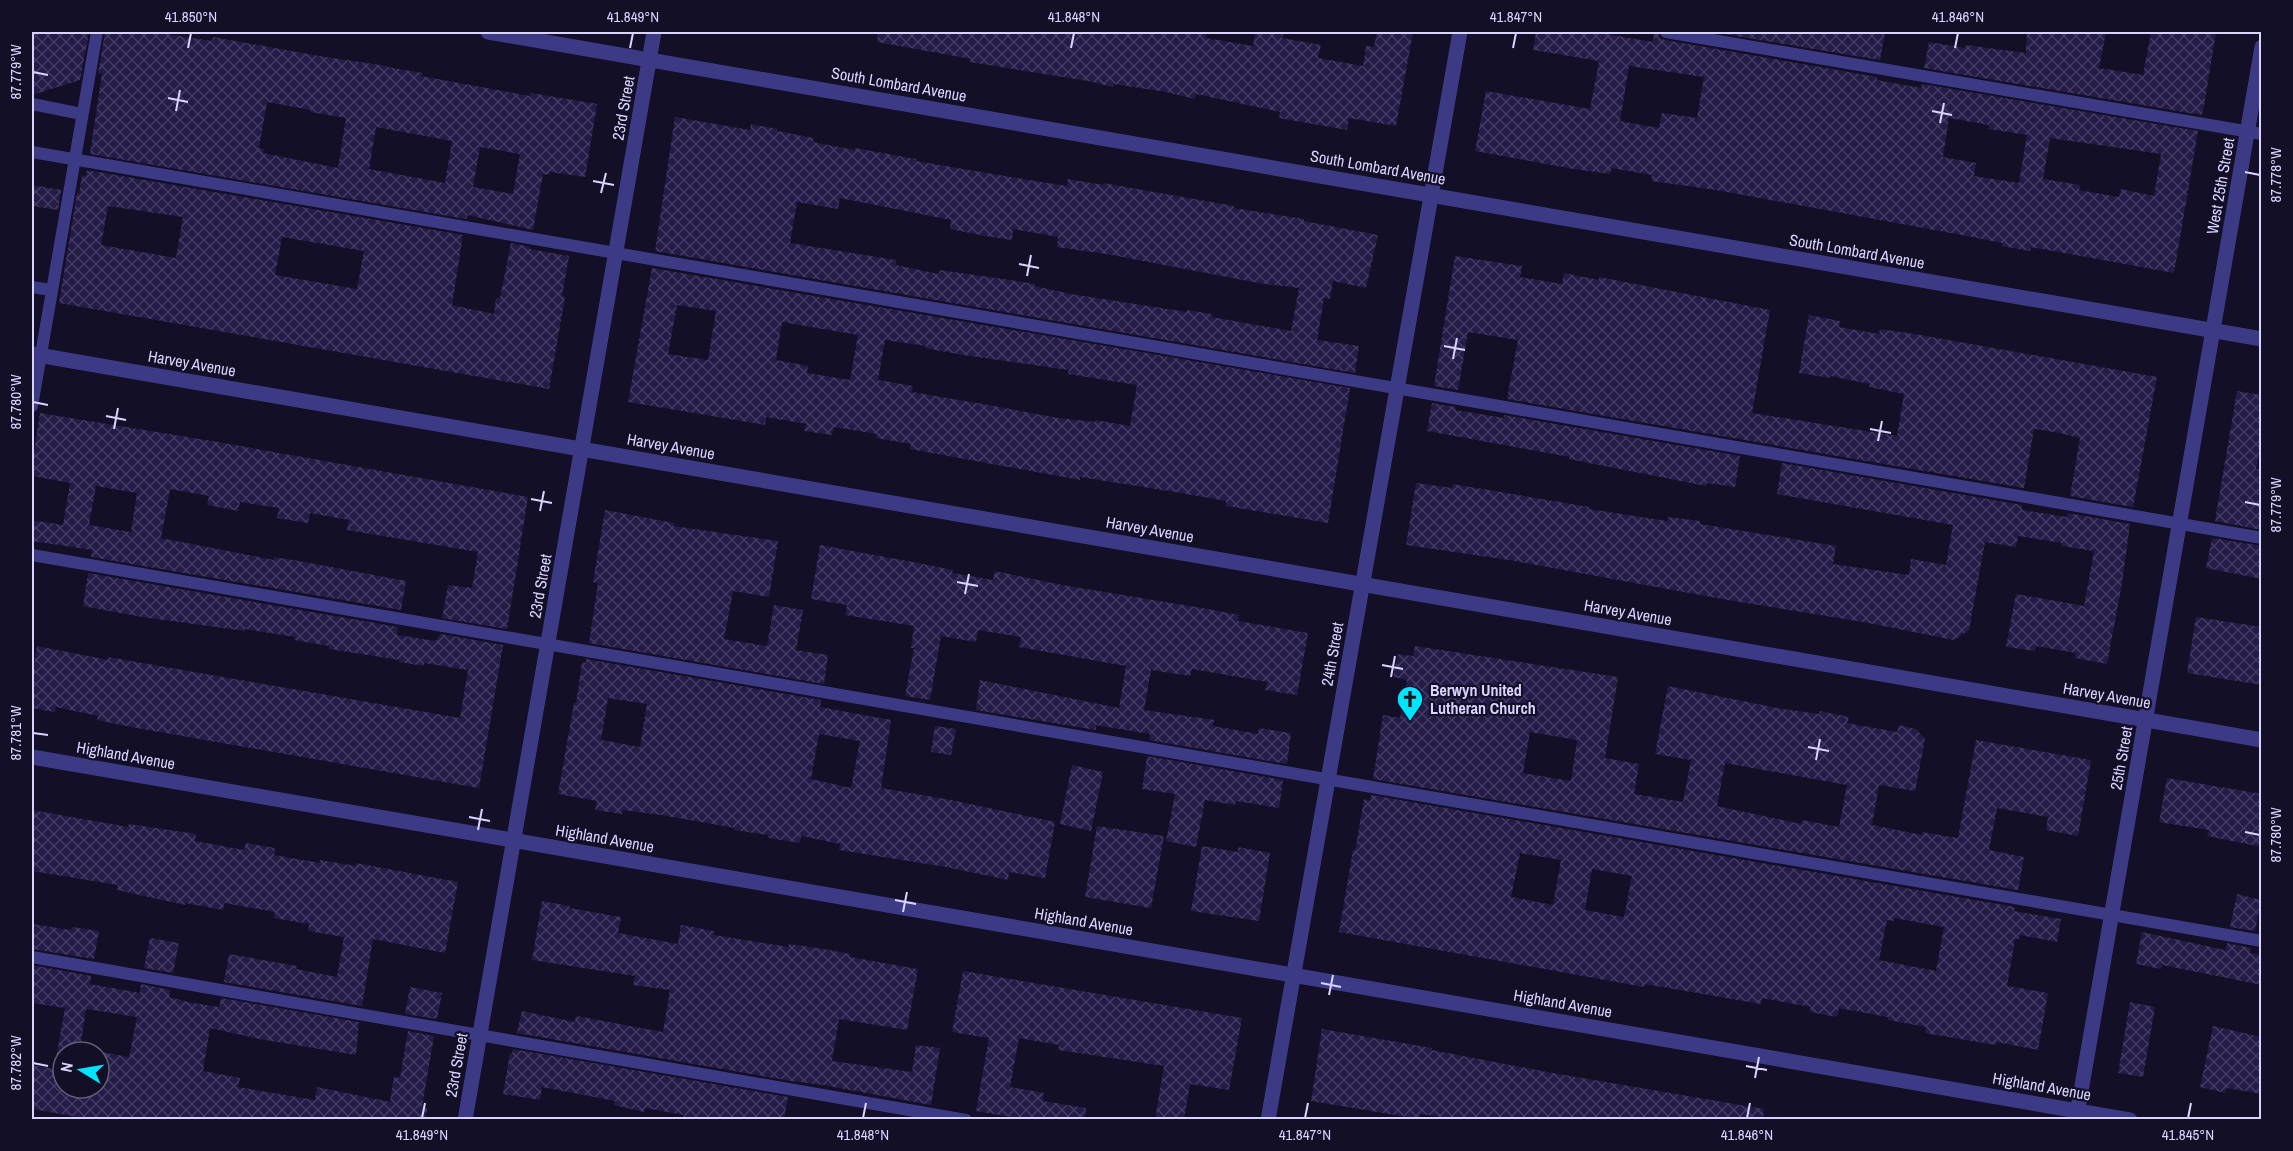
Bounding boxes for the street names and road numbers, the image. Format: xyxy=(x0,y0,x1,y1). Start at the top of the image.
street label: South Lombard Avenue xyxy=(830,61,968,107)
street label: 23rd Street xyxy=(607,74,640,142)
street label: West 25th Street xyxy=(2201,136,2239,236)
street label: South Lombard Avenue xyxy=(1309,144,1447,190)
street label: South Lombard Avenue xyxy=(1788,228,1926,274)
street label: Harvey Avenue xyxy=(146,344,238,382)
street label: Harvey Avenue xyxy=(625,427,717,465)
street label: Harvey Avenue xyxy=(1104,510,1196,548)
street label: 23rd Street xyxy=(524,552,557,620)
street label: Harvey Avenue xyxy=(1582,593,1674,631)
street label: 24th Street xyxy=(1316,620,1348,688)
street label: Harvey Avenue xyxy=(2061,676,2153,714)
street label: 25th Street xyxy=(2105,724,2137,792)
street label: Highland Avenue xyxy=(75,736,177,774)
street label: Highland Avenue xyxy=(554,819,656,857)
street label: Highland Avenue xyxy=(1033,902,1135,940)
street label: Highland Avenue xyxy=(1512,984,1614,1022)
street label: 23rd Street xyxy=(440,1031,473,1099)
street label: Highland Avenue xyxy=(1991,1067,2093,1105)

